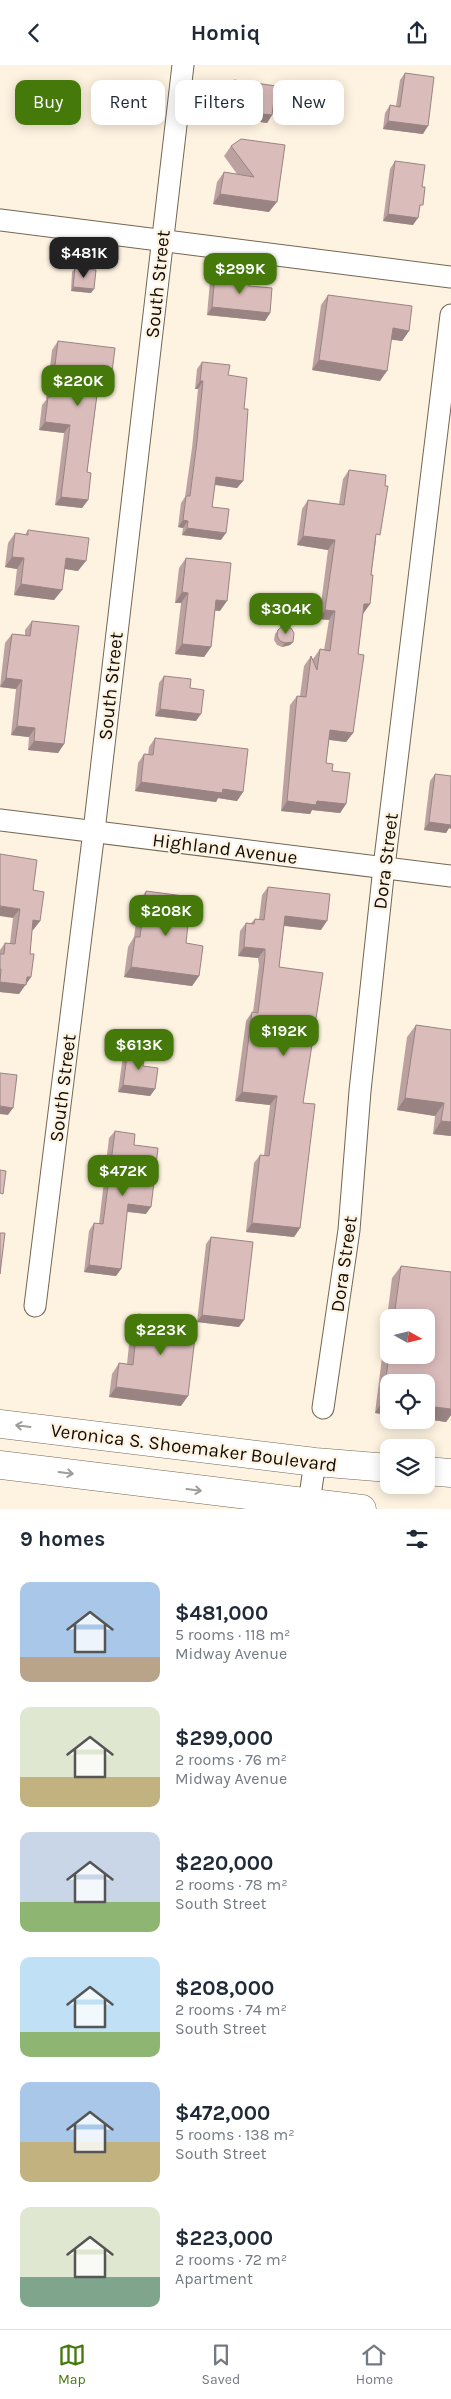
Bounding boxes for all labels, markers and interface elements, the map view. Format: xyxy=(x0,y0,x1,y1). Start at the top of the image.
icon: back xyxy=(20,19,48,47)
icon: share xyxy=(403,19,431,47)
text: Homiq xyxy=(191,20,260,46)
chip: Buy xyxy=(15,80,81,125)
chip: Rent xyxy=(91,80,165,125)
chip: Filters xyxy=(175,80,263,125)
chip: New xyxy=(273,80,344,125)
street label: South Street xyxy=(141,229,175,339)
pin: $481K xyxy=(49,237,119,279)
text: $481K xyxy=(60,243,108,262)
pin: $299K xyxy=(205,253,275,295)
text: $299K xyxy=(215,259,265,278)
pin: $220K xyxy=(43,365,113,407)
text: $220K xyxy=(53,371,103,390)
pin: $304K xyxy=(251,593,321,635)
text: $304K xyxy=(260,599,312,618)
street label: South Street xyxy=(94,631,128,741)
street label: Dora Street xyxy=(369,812,403,911)
street label: Highland Avenue xyxy=(151,829,299,869)
pin: $208K xyxy=(131,895,201,937)
text: $208K xyxy=(140,901,192,920)
pin: $192K xyxy=(249,1015,319,1057)
text: $192K xyxy=(261,1021,307,1040)
pin: $613K xyxy=(104,1029,174,1071)
street label: South Street xyxy=(45,1033,81,1143)
text: $613K xyxy=(116,1035,162,1054)
pin: $472K xyxy=(88,1155,158,1197)
text: $472K xyxy=(99,1161,147,1180)
street label: Dora Street xyxy=(326,1215,362,1314)
north arrow xyxy=(380,1309,435,1364)
map controls xyxy=(380,1309,435,1494)
pin: $223K xyxy=(126,1313,196,1356)
text: $223K xyxy=(136,1320,186,1339)
button: locate xyxy=(380,1374,435,1429)
street label: Veronica S. Shoemaker Boulevard xyxy=(49,1419,338,1476)
one-way arrow xyxy=(16,1421,32,1431)
button: layers xyxy=(380,1439,435,1494)
one-way arrow xyxy=(57,1469,73,1479)
one-way arrow xyxy=(186,1485,202,1495)
icon: filters xyxy=(403,1525,431,1553)
text: 9 homes xyxy=(20,1527,105,1551)
text: $481,000 xyxy=(175,1601,268,1625)
icon: home xyxy=(60,1602,120,1662)
text: 5 rooms · 118 m² xyxy=(175,1625,291,1644)
text: Midway Avenue xyxy=(175,1644,287,1663)
text: $299,000 xyxy=(175,1726,273,1750)
icon: home xyxy=(60,1727,120,1787)
text: 2 rooms · 76 m² xyxy=(175,1750,287,1769)
text: Midway Avenue xyxy=(175,1769,287,1788)
text: $220,000 xyxy=(175,1851,273,1875)
icon: home xyxy=(60,1852,120,1912)
text: 2 rooms · 78 m² xyxy=(175,1875,288,1894)
text: South Street xyxy=(175,1894,267,1913)
text: $208,000 xyxy=(175,1976,274,2000)
icon: home xyxy=(60,1977,120,2037)
text: 2 rooms · 74 m² xyxy=(175,2000,287,2019)
text: South Street xyxy=(175,2019,267,2038)
text: $472,000 xyxy=(175,2101,270,2125)
icon: home xyxy=(60,2102,120,2162)
text: 5 rooms · 138 m² xyxy=(175,2125,295,2144)
text: South Street xyxy=(175,2144,267,2163)
text: $223,000 xyxy=(175,2226,273,2250)
icon: home xyxy=(60,2227,120,2287)
text: 2 rooms · 72 m² xyxy=(175,2250,287,2269)
text: Apartment xyxy=(175,2269,253,2288)
tab: Map xyxy=(58,2341,86,2388)
tab: Saved xyxy=(201,2341,240,2388)
tab: Home xyxy=(356,2341,393,2388)

